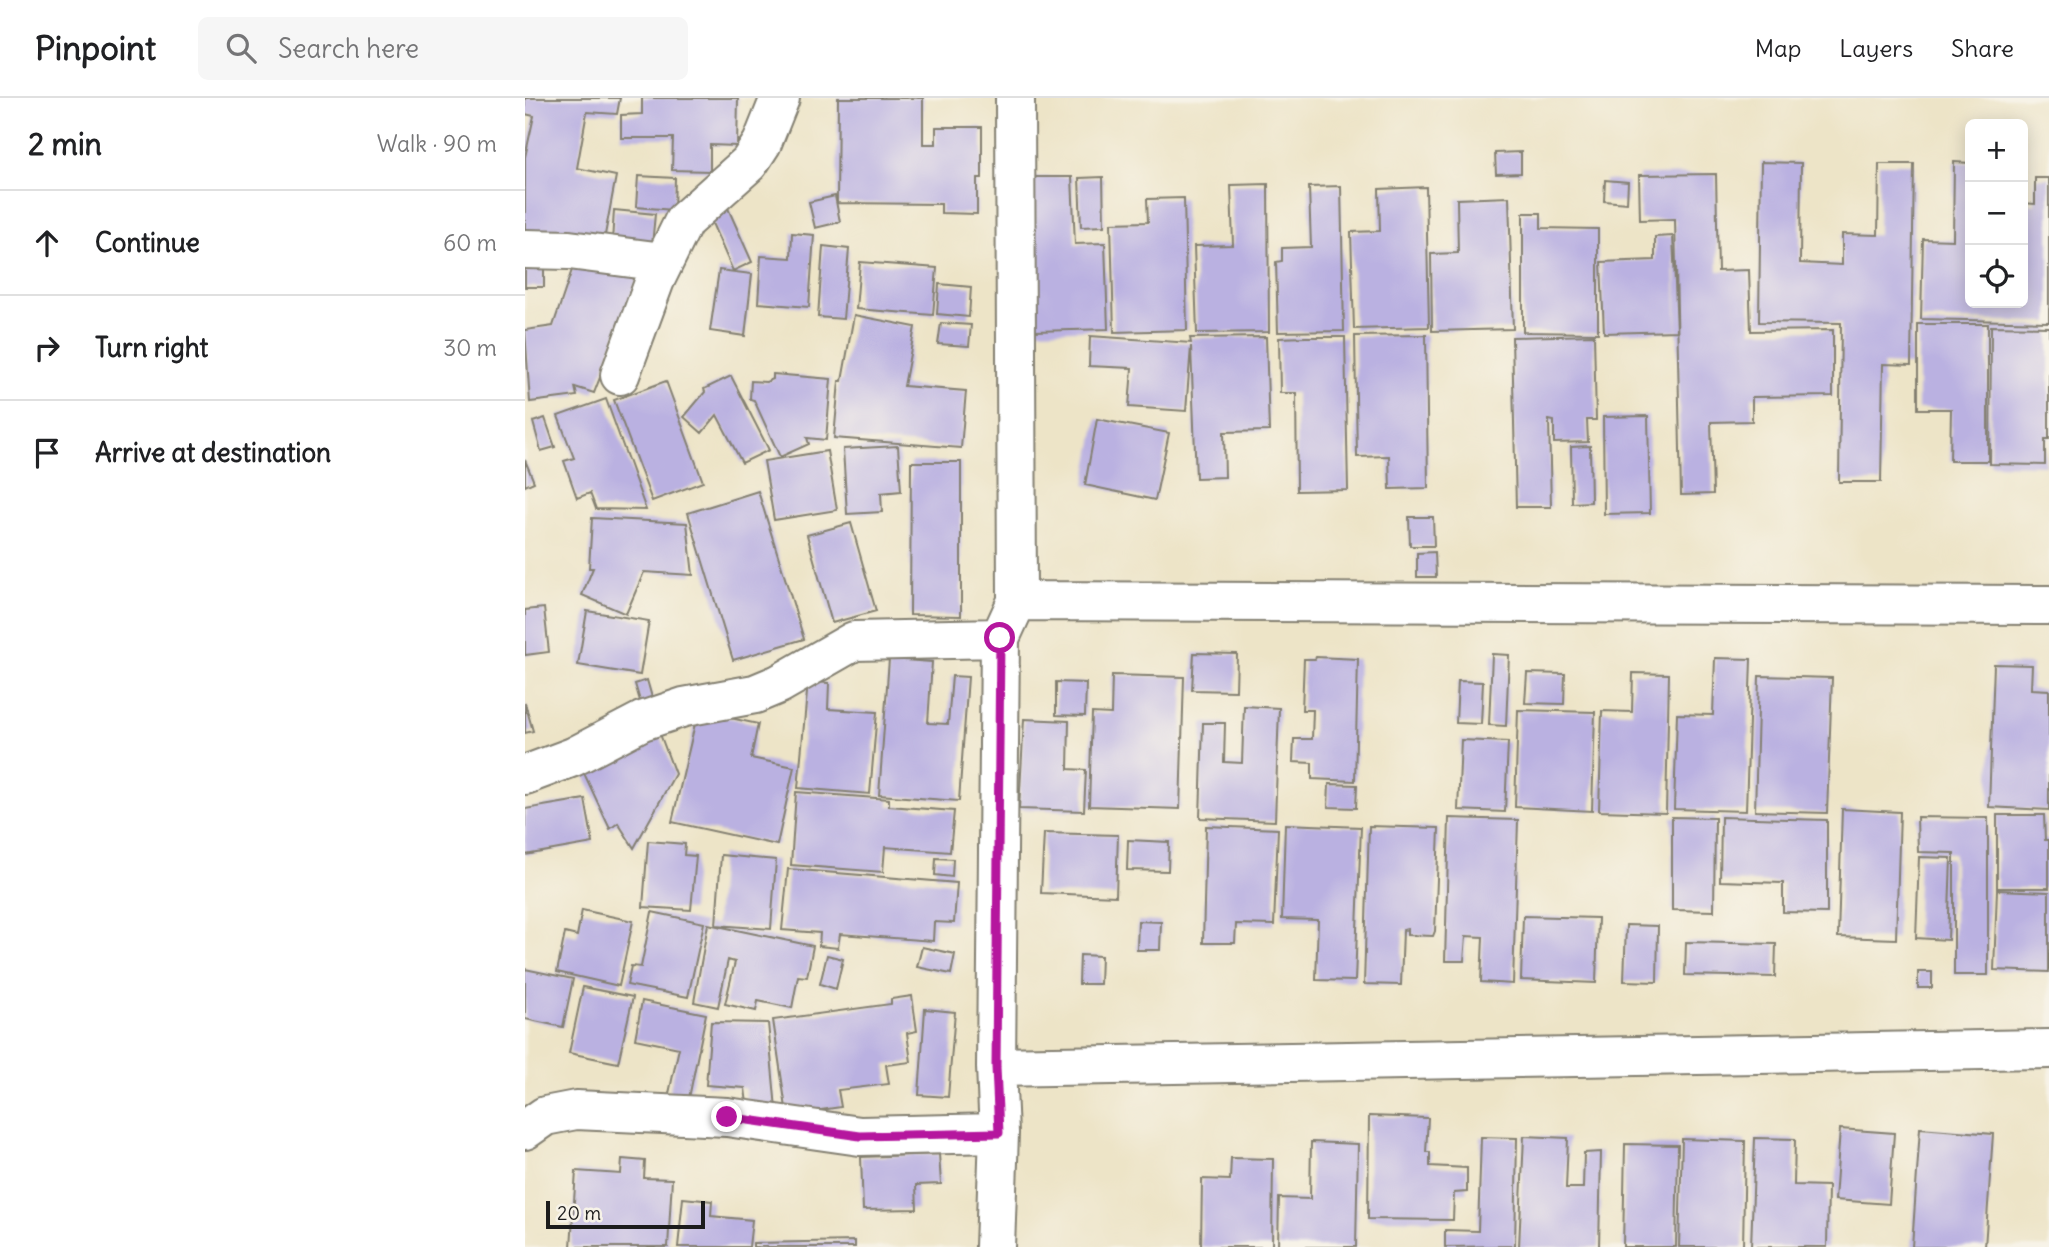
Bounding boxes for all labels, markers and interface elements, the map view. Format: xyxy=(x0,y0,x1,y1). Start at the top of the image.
search box xyxy=(198,17,688,80)
text: Pinpoint xyxy=(35,27,156,69)
icon: search xyxy=(222,29,260,67)
text: Search here xyxy=(278,32,419,65)
text: Map xyxy=(1755,33,1801,63)
text: Layers xyxy=(1839,33,1913,63)
text: Share xyxy=(1951,33,2014,63)
map controls xyxy=(1965,119,2028,308)
button: + xyxy=(1965,119,2028,182)
text: 2 min xyxy=(28,125,102,163)
text: Walk · 90 m xyxy=(377,129,497,158)
button: − xyxy=(1965,182,2028,245)
icon: ahead xyxy=(28,224,66,262)
text: Continue xyxy=(95,226,200,259)
text: 60 m xyxy=(443,228,497,257)
button: locate xyxy=(1965,245,2028,308)
icon: right xyxy=(28,329,66,367)
text: Turn right xyxy=(95,331,208,364)
text: 30 m xyxy=(443,333,497,362)
icon: arrive xyxy=(28,434,66,472)
text: Arrive at destination xyxy=(95,436,331,469)
route start xyxy=(984,622,1015,653)
route end xyxy=(711,1101,742,1132)
scale bar xyxy=(546,1198,705,1230)
text: 20 m xyxy=(557,1201,601,1225)

